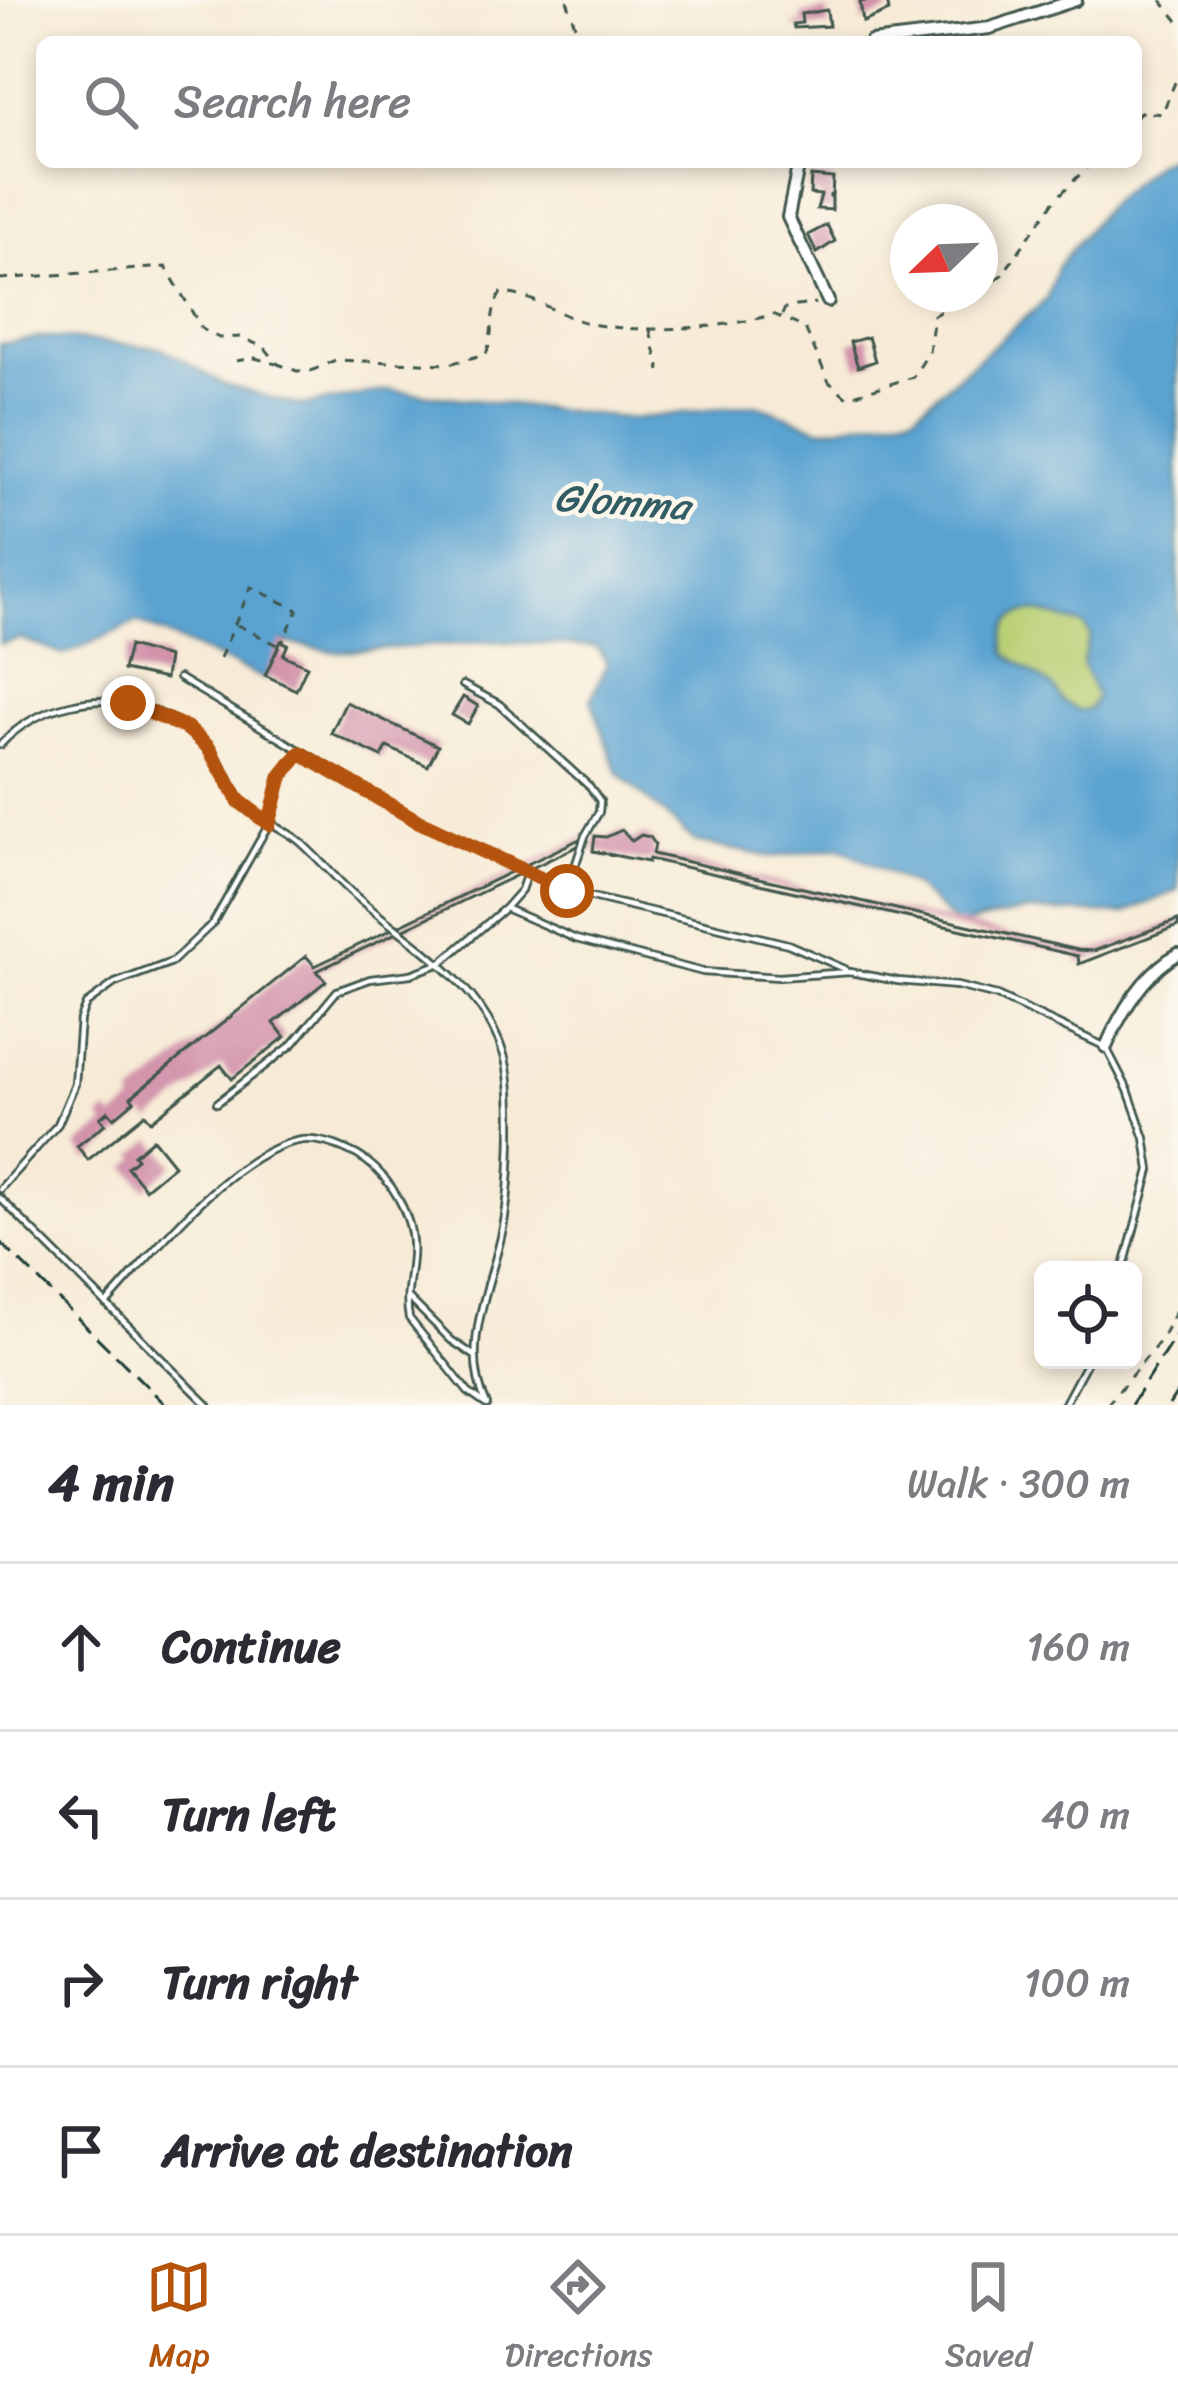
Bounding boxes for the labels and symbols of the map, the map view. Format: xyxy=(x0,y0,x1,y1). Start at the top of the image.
north arrow xyxy=(890,204,998,312)
water label: Glomma xyxy=(552,462,696,541)
route end xyxy=(101,676,155,730)
route start xyxy=(540,864,594,918)

